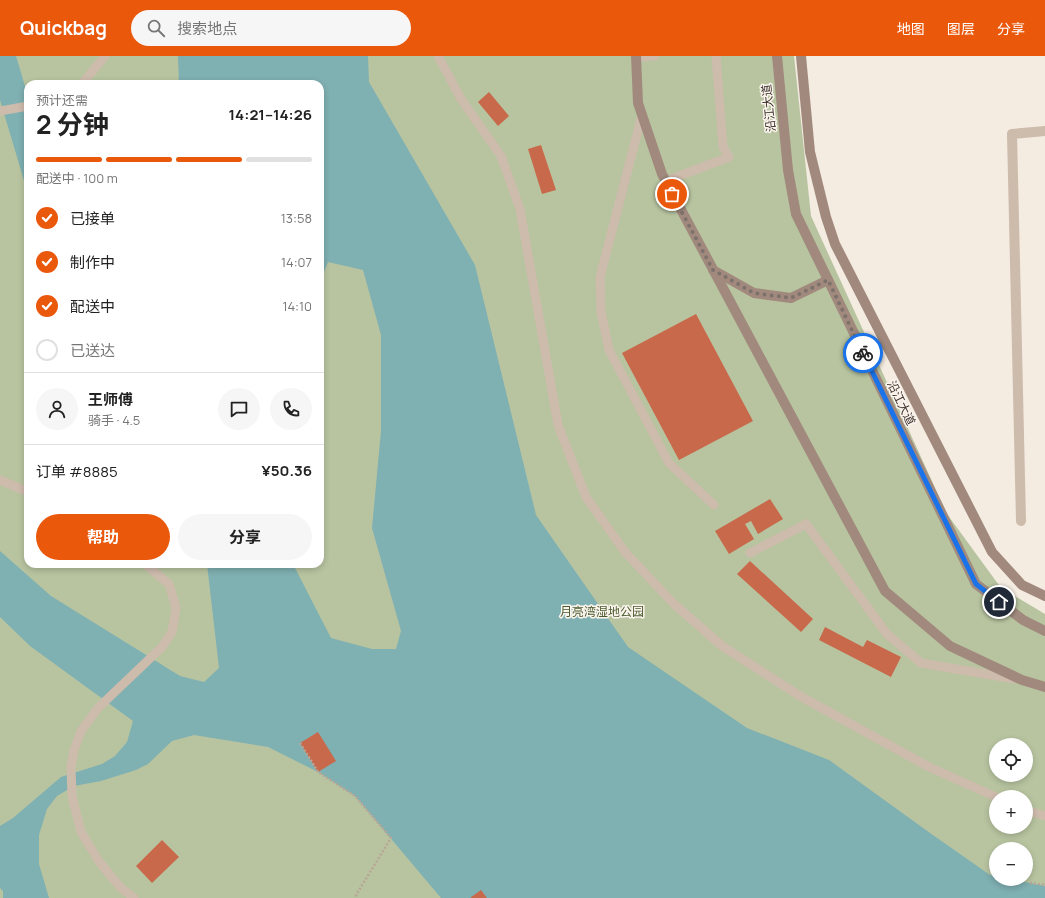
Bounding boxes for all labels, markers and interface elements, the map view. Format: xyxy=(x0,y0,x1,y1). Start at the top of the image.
search box xyxy=(131,10,411,46)
text: Quickbag xyxy=(20,15,107,41)
icon: search xyxy=(145,17,167,39)
text: 搜索地点 xyxy=(177,18,237,39)
text: 地图 xyxy=(897,19,925,38)
text: 图层 xyxy=(947,19,975,38)
text: 分享 xyxy=(997,19,1025,38)
street label: 沿江大道 xyxy=(758,83,779,133)
text: 预计还需 xyxy=(36,91,88,109)
text: 14:21–14:26 xyxy=(229,104,312,125)
text: 2 分钟 xyxy=(36,106,109,142)
text: 配送中 · 100 m xyxy=(36,169,118,187)
pin xyxy=(655,177,689,211)
icon: bag xyxy=(661,183,683,205)
icon: check xyxy=(36,207,58,229)
text: 已接单 xyxy=(70,208,115,229)
text: 13:58 xyxy=(281,209,312,227)
icon: check xyxy=(36,251,58,273)
text: 制作中 xyxy=(70,252,115,273)
text: 14:07 xyxy=(281,253,312,271)
icon: check xyxy=(36,295,58,317)
text: 配送中 xyxy=(70,296,115,317)
text: 14:10 xyxy=(282,297,312,315)
courier xyxy=(843,333,883,373)
text: 已送达 xyxy=(70,340,115,361)
icon: bike xyxy=(852,342,874,364)
street label: 沿江大道 xyxy=(883,377,920,428)
button: person xyxy=(36,388,78,430)
button: chat xyxy=(218,388,260,430)
button: phone xyxy=(270,388,312,430)
text: 王师傅 xyxy=(88,389,133,410)
text: 骑手 · 4.5 xyxy=(88,411,140,429)
text: ¥50.36 xyxy=(262,460,312,481)
text: 订单 #8885 xyxy=(36,461,118,482)
button: 帮助 xyxy=(36,514,170,560)
button: 分享 xyxy=(178,514,312,560)
pin xyxy=(982,585,1016,619)
icon: home xyxy=(988,591,1010,613)
park label: 月亮湾湿地公园 xyxy=(560,603,644,620)
map controls xyxy=(989,738,1033,886)
button: locate xyxy=(989,738,1033,782)
button: + xyxy=(989,790,1033,834)
button: − xyxy=(989,842,1033,886)

